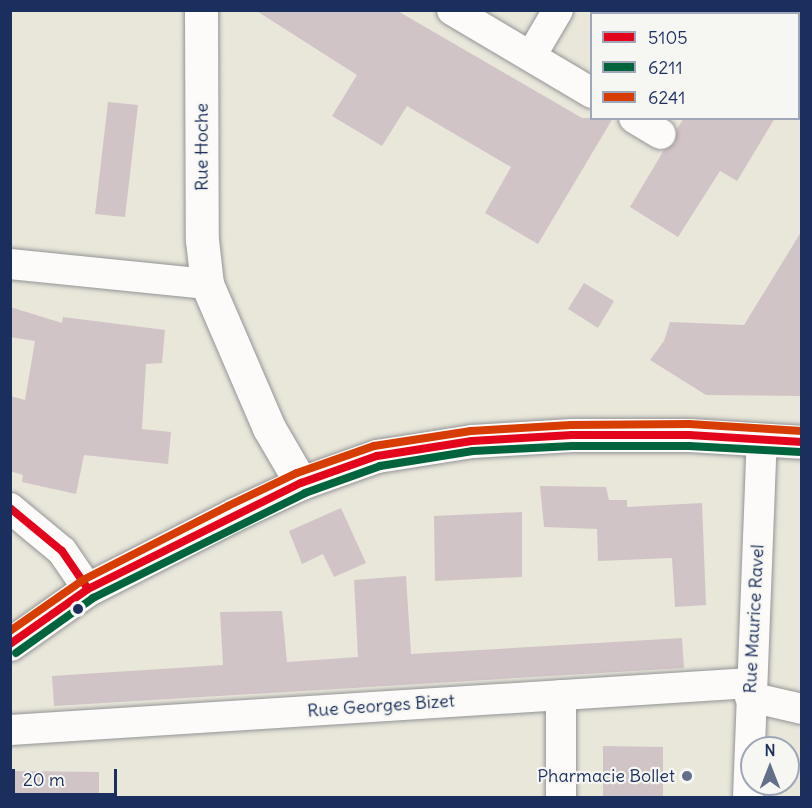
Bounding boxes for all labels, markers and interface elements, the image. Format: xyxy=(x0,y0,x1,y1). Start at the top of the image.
legend xyxy=(590,12,800,120)
text: 5105 xyxy=(648,26,688,49)
text: 6211 xyxy=(648,56,683,79)
text: 6241 xyxy=(648,86,685,109)
street label: Rue Hoche xyxy=(191,103,213,191)
street label: Rue Maurice Ravel xyxy=(739,544,769,694)
unlabelled marker xyxy=(72,603,84,615)
street label: Rue Georges Bizet xyxy=(307,690,455,722)
north arrow xyxy=(740,736,800,796)
text: N xyxy=(764,740,776,760)
scale bar xyxy=(15,757,120,795)
place label: Pharmacie Bollet xyxy=(537,765,675,787)
text: 20 m xyxy=(23,768,65,791)
marker: Pharmacie Bollet xyxy=(680,769,694,783)

